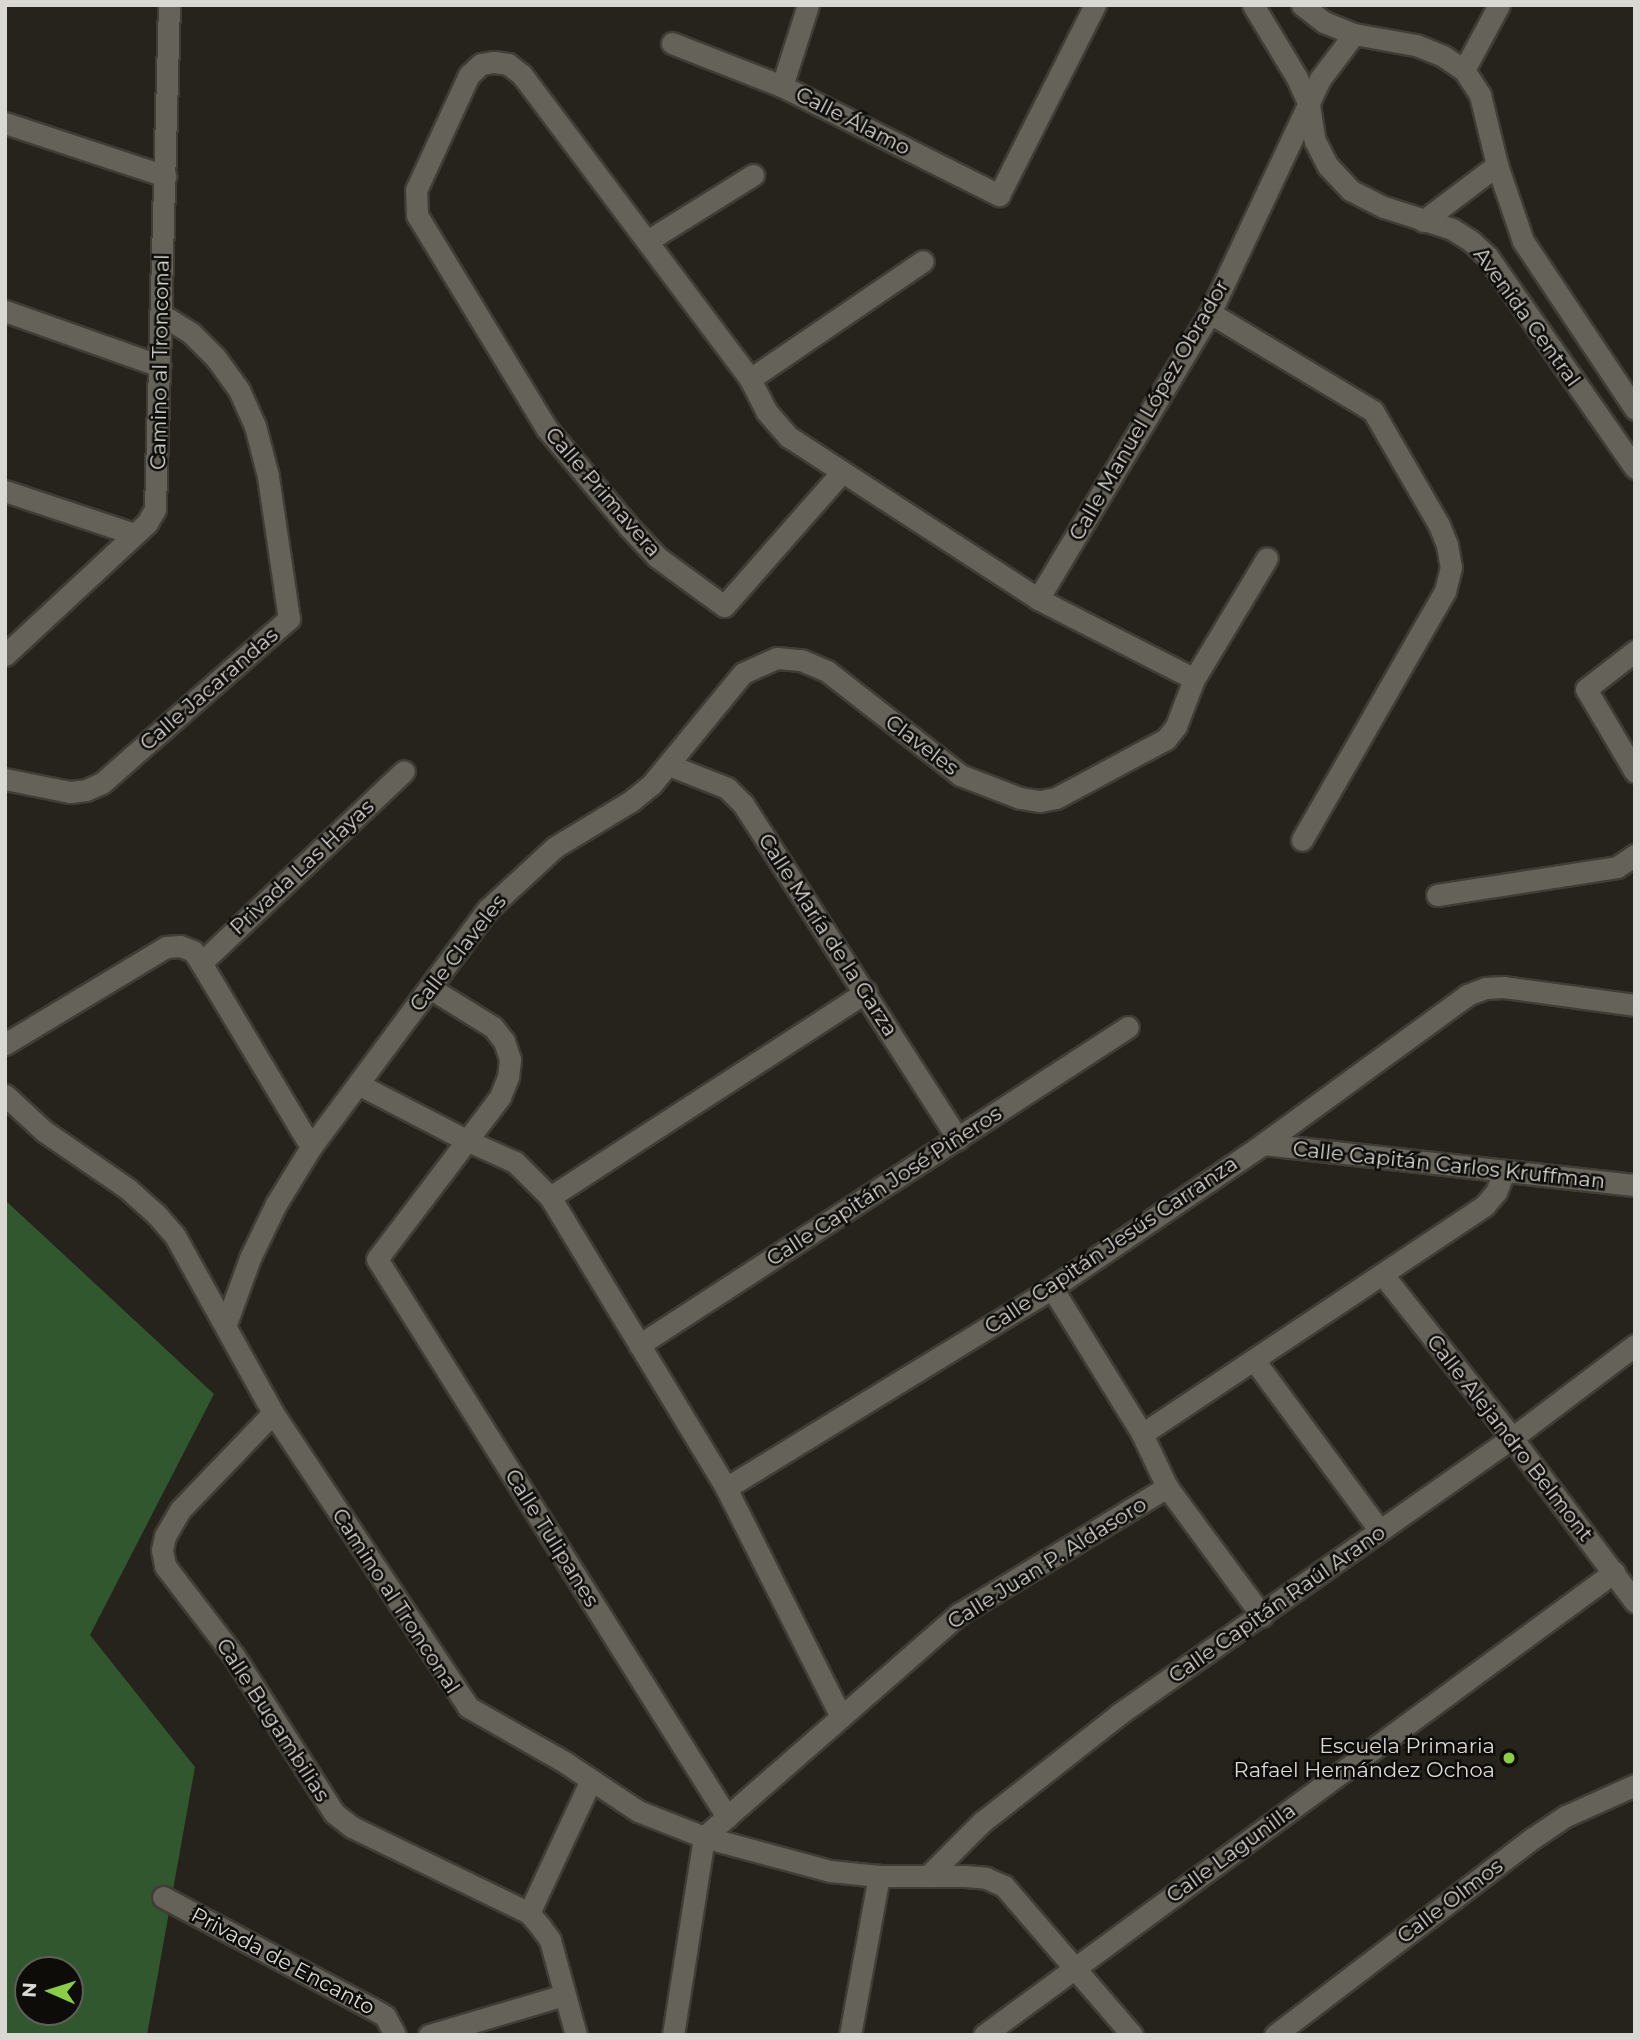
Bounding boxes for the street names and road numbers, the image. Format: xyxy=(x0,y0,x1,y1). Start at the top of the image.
street label: Calle Álamo xyxy=(792,81,914,161)
street label: Avenida Central xyxy=(1468,243,1586,391)
street label: Camino al Tronconal xyxy=(146,254,174,470)
street label: Calle Manuel López Obrador xyxy=(1064,275,1234,545)
street label: Calle Primavera xyxy=(540,422,666,562)
street label: Calle Jacarandas xyxy=(135,622,283,756)
street label: Claveles xyxy=(880,709,964,781)
street label: Privada Las Hayas xyxy=(225,794,379,940)
street label: Calle María de la Garza xyxy=(753,829,903,1041)
street label: Calle Claveles xyxy=(404,889,512,1017)
street label: Calle Capitán José Piñeros xyxy=(762,1101,1006,1271)
street label: Calle Capitán Carlos Kruffman xyxy=(1292,1136,1606,1194)
street label: Calle Capitán Jesús Carranza xyxy=(980,1151,1242,1339)
street label: Calle Alejandro Belmont xyxy=(1421,1330,1599,1546)
street label: Calle Tulipanes xyxy=(500,1465,604,1611)
street label: Calle Juan P. Aldasoro xyxy=(943,1491,1151,1635)
street label: Camino al Tronconal xyxy=(327,1504,465,1698)
street label: Calle Capitán Raúl Arano xyxy=(1164,1519,1390,1689)
street label: Calle Bugambilias xyxy=(211,1634,335,1806)
street label: Calle Lagunilla xyxy=(1162,1798,1300,1908)
street label: Calle Olmos xyxy=(1392,1853,1508,1949)
street label: Privada de Encanto xyxy=(187,1902,379,2020)

